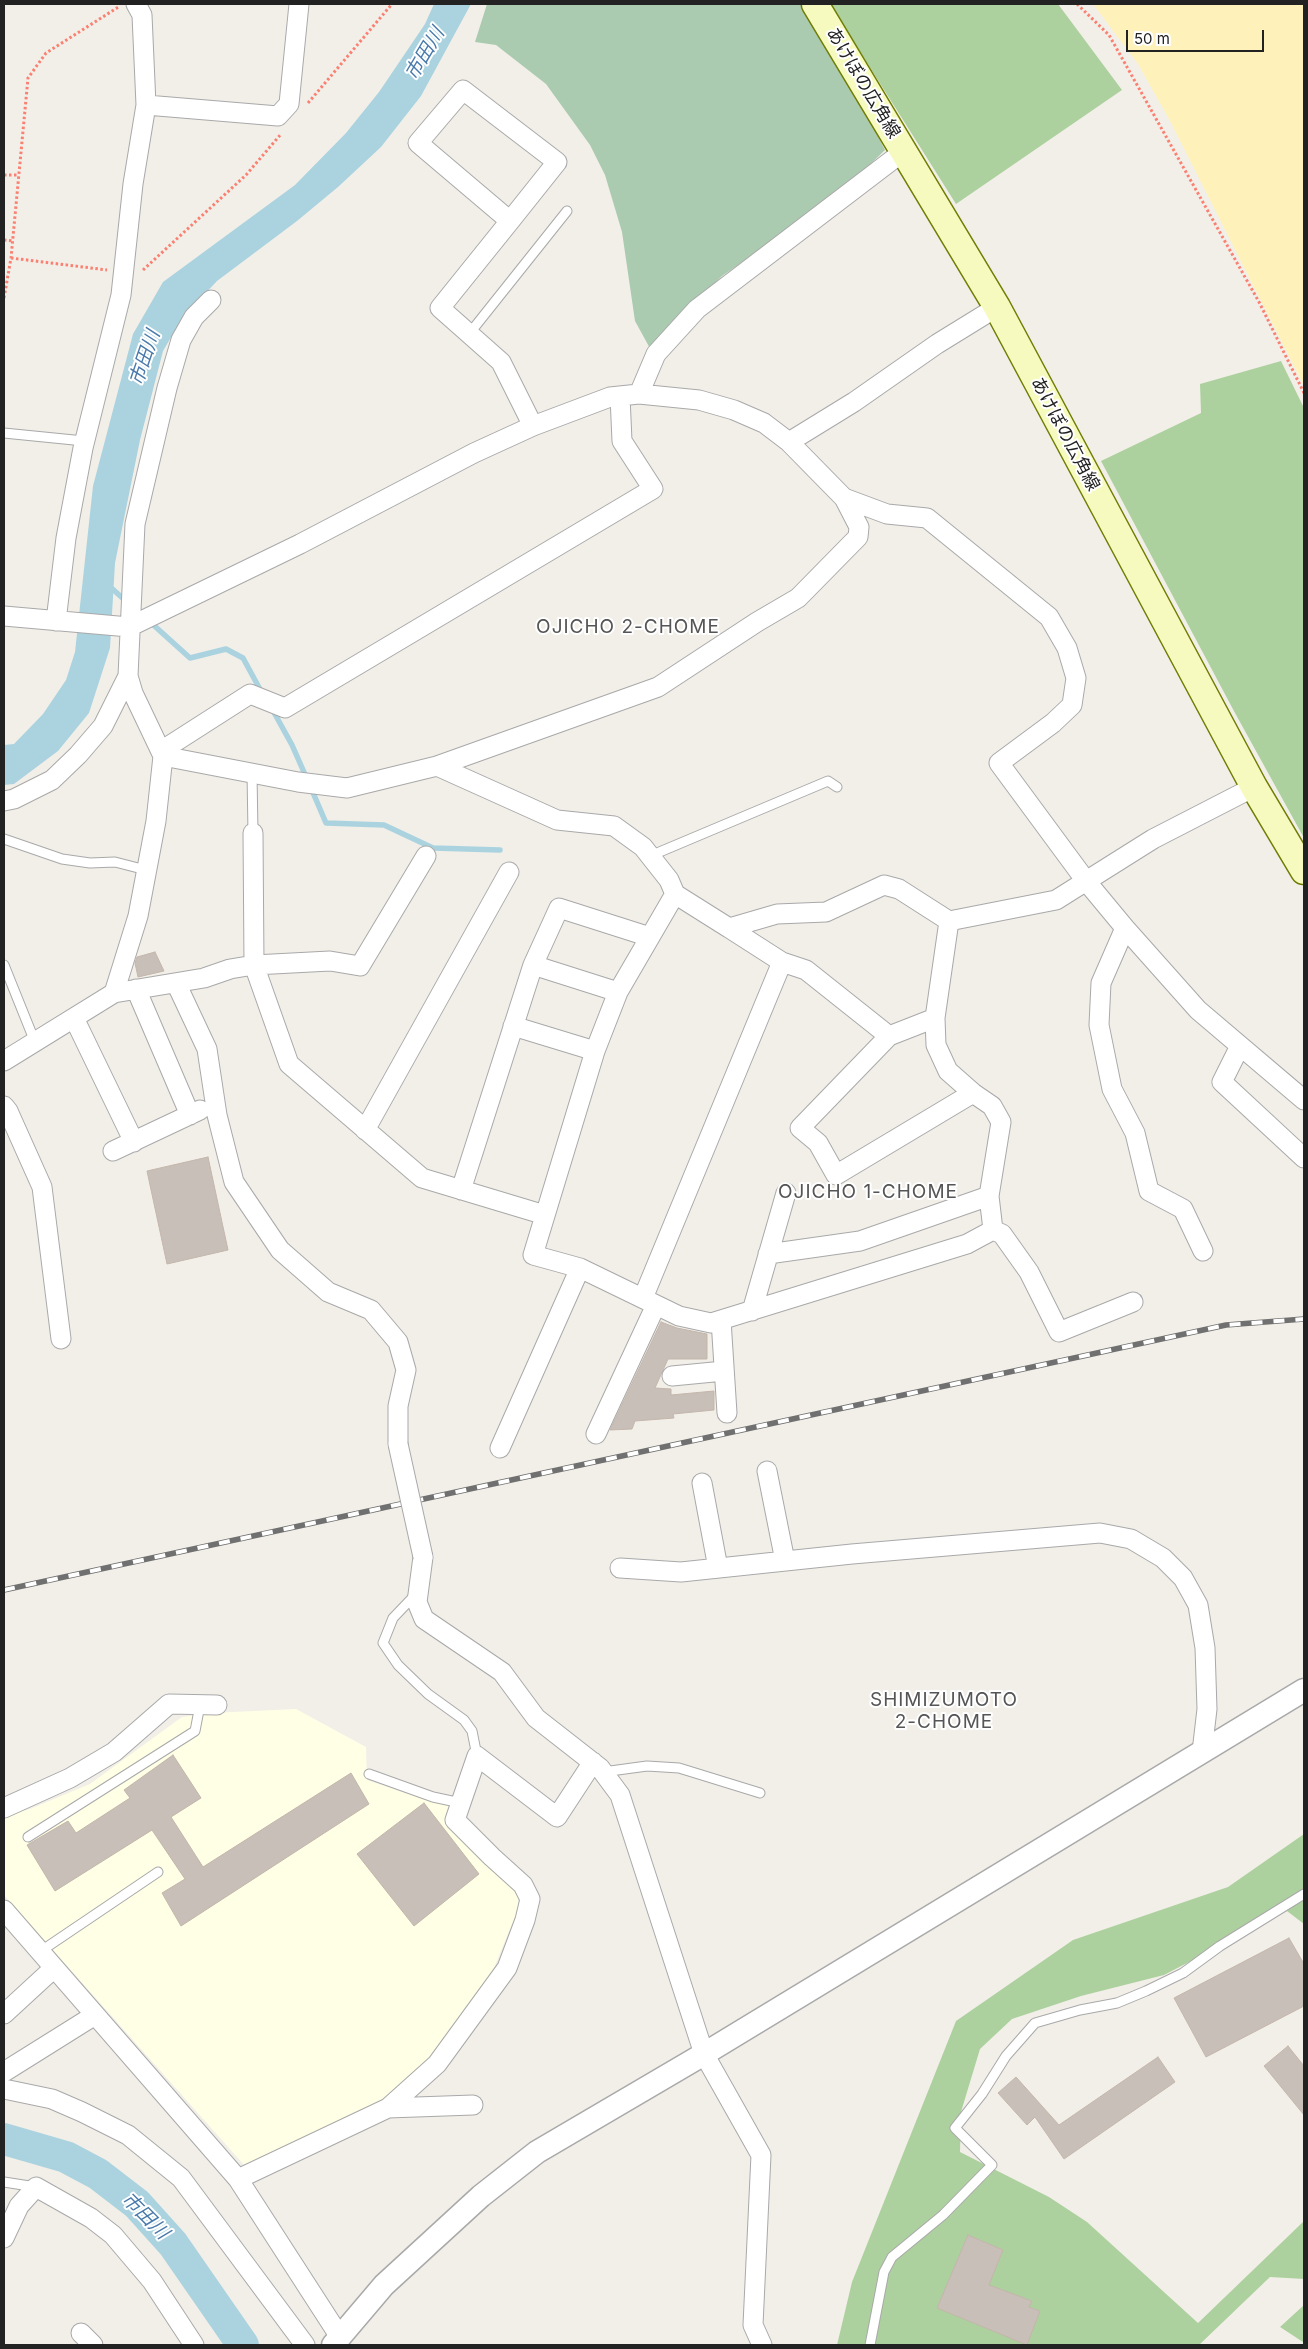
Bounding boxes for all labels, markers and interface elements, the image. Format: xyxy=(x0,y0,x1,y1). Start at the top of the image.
scale bar xyxy=(1128,20,1266,52)
street label: あけぼの広角線 xyxy=(821,23,905,143)
water label: 市田川 xyxy=(401,24,449,84)
text: 50 m xyxy=(1134,29,1170,48)
water label: 市田川 xyxy=(125,327,165,389)
street label: あけぼの広角線 xyxy=(1026,373,1104,495)
district label: OJICHO 2-CHOME xyxy=(534,616,722,638)
district label: OJICHO 1-CHOME xyxy=(776,1181,960,1203)
district label: SHIMIZUMOTO 2-CHOME xyxy=(869,1689,1019,1733)
water label: 市田川 xyxy=(117,2188,173,2244)

